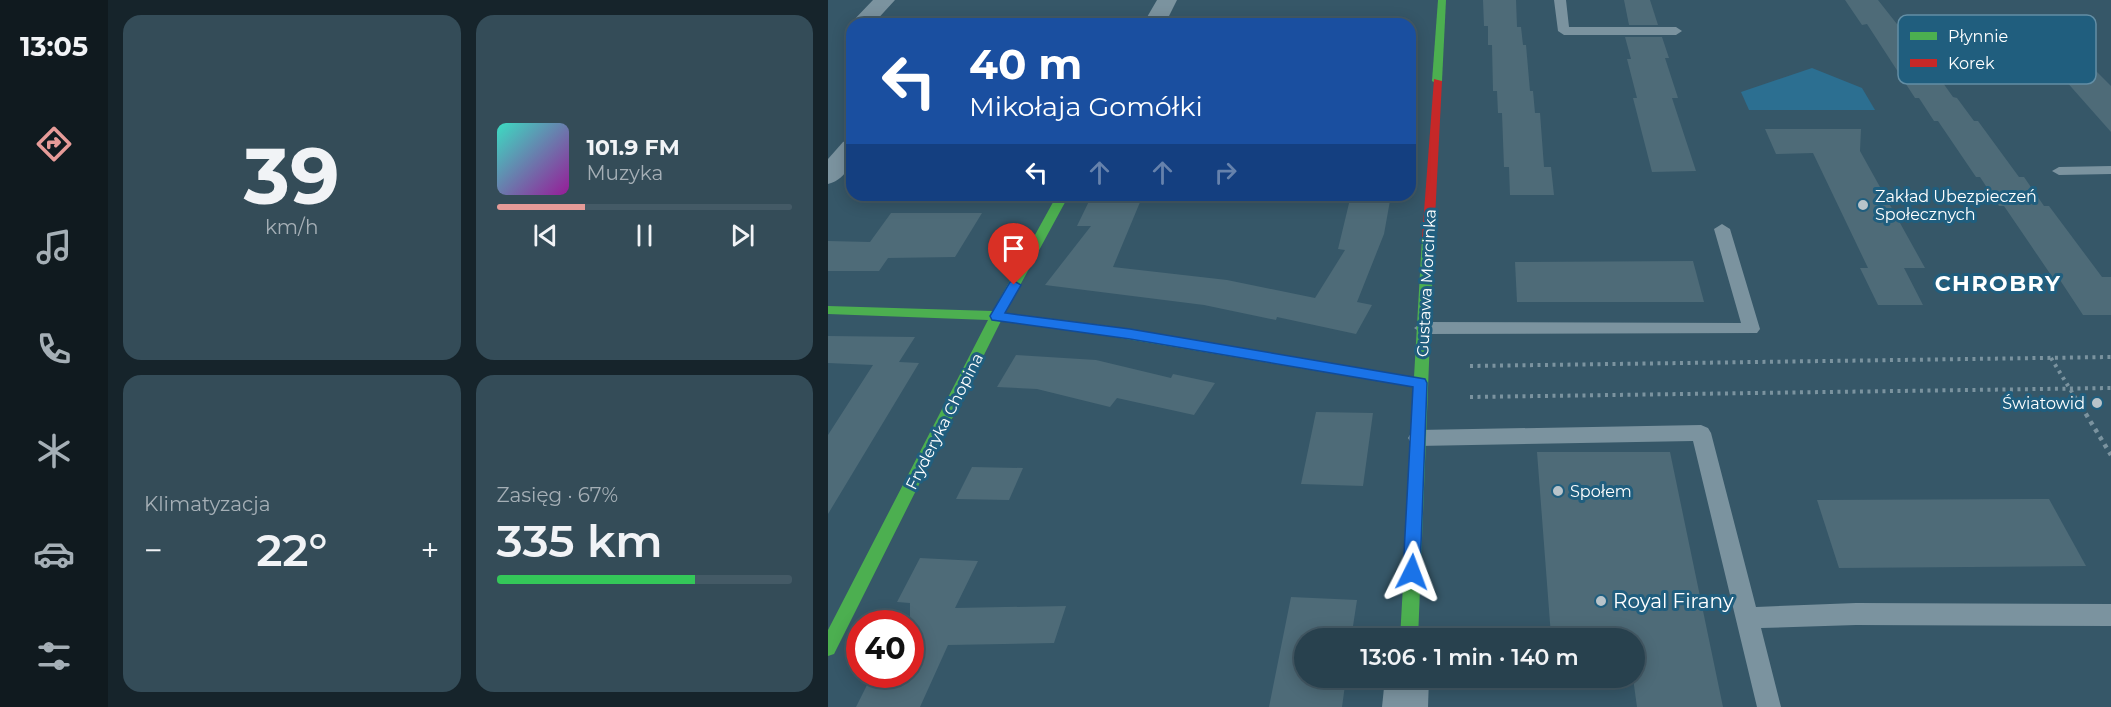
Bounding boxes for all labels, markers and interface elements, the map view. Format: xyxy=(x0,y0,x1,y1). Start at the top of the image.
legend xyxy=(1898,15,2096,84)
text: Płynnie xyxy=(1948,27,2008,46)
text: 13:05 xyxy=(20,30,88,63)
text: 40 m xyxy=(969,38,1082,90)
icon: left xyxy=(870,42,948,120)
text: Korek xyxy=(1948,54,1995,73)
text: Mikołaja Gomółki xyxy=(969,90,1203,123)
icon: directions xyxy=(33,123,75,165)
text: 39 xyxy=(244,128,340,224)
text: 101.9 FM xyxy=(587,134,680,161)
icon: left xyxy=(1020,156,1053,189)
icon: ahead xyxy=(1083,156,1116,189)
icon: ahead xyxy=(1146,156,1179,189)
icon: right xyxy=(1209,156,1242,189)
text: Muzyka xyxy=(587,161,663,185)
place label: Zakład Ubezpieczeń Społecznych xyxy=(1875,187,2037,224)
marker: Zakład Ubezpieczeń Społecznych xyxy=(1856,198,1870,212)
street label: Gustawa Morcinka xyxy=(1413,209,1440,357)
text: km/h xyxy=(265,215,318,239)
icon: previous xyxy=(529,219,562,252)
icon: pause xyxy=(628,219,661,252)
icon: next xyxy=(726,219,759,252)
pin xyxy=(988,223,1039,285)
icon: music xyxy=(33,226,75,268)
icon: arrive xyxy=(997,232,1030,265)
district label: CHROBRY xyxy=(1935,270,2061,297)
icon: phone xyxy=(33,328,75,370)
street label: Fryderyka Chopina xyxy=(902,350,987,493)
place label: Światowid xyxy=(2002,394,2085,413)
marker: Światowid xyxy=(2090,396,2104,410)
icon: climate xyxy=(33,430,75,472)
place label: Społem xyxy=(1570,482,1632,501)
text: Zasięg · 67% xyxy=(497,483,618,507)
marker: Społem xyxy=(1551,484,1565,498)
text: Klimatyzacja xyxy=(144,492,271,516)
text: 335 km xyxy=(497,513,663,568)
text: 22° xyxy=(256,522,327,577)
text: − xyxy=(144,530,163,570)
text: + xyxy=(421,530,440,570)
icon: car xyxy=(33,533,75,575)
position arrow xyxy=(1380,540,1444,604)
place label: Royal Firany xyxy=(1613,589,1734,613)
marker: Royal Firany xyxy=(1594,594,1608,608)
speed limit sign: 40 xyxy=(846,610,924,688)
icon: filters xyxy=(33,635,75,677)
text: 13:06 · 1 min · 140 m xyxy=(1360,644,1579,671)

